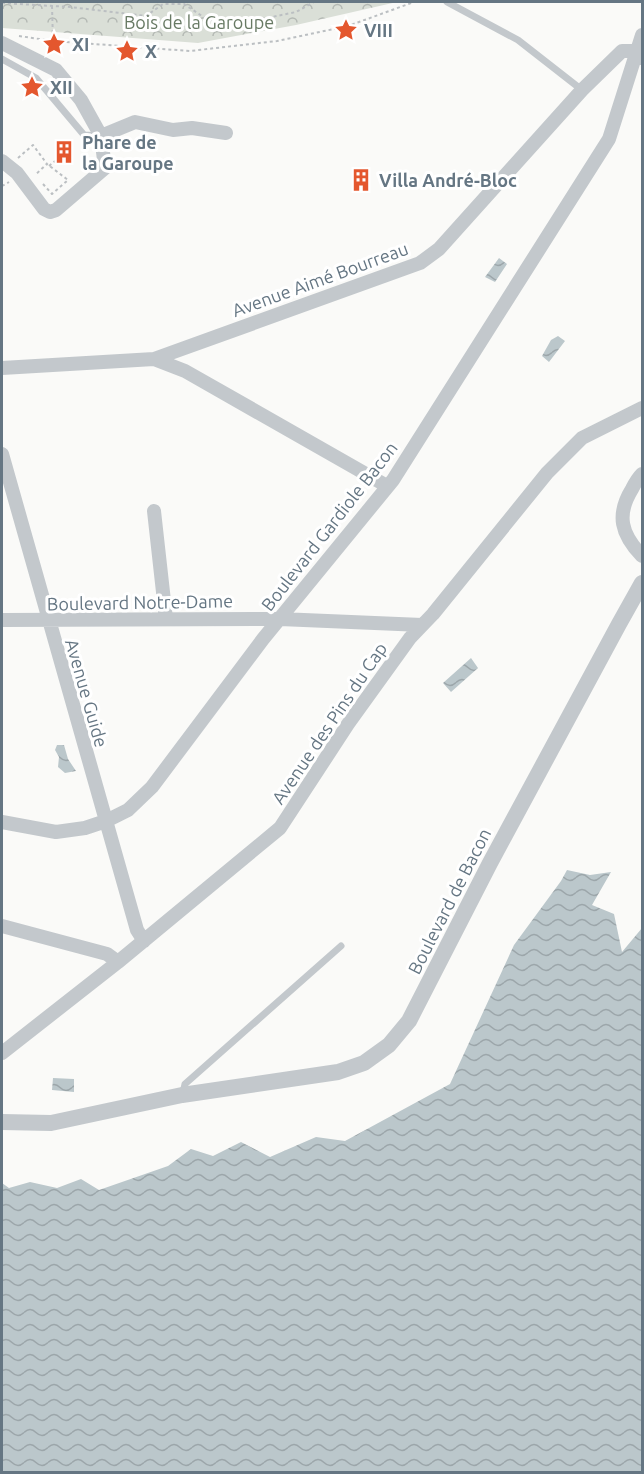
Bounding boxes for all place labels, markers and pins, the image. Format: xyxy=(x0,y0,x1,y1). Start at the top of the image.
place icon: VIII xyxy=(333,17,359,43)
place label: VIII xyxy=(364,20,393,40)
place icon: XI xyxy=(41,31,67,57)
place label: XI xyxy=(72,34,89,54)
place icon: X xyxy=(114,38,140,64)
place label: X xyxy=(145,41,157,61)
place icon: XII xyxy=(19,74,45,100)
place label: XII xyxy=(50,77,73,97)
place label: Phare de la Garoupe xyxy=(82,132,174,173)
building icon: Phare de la Garoupe xyxy=(51,139,77,165)
building icon: Villa André-Bloc xyxy=(348,167,374,193)
place label: Villa André-Bloc xyxy=(379,170,517,190)

